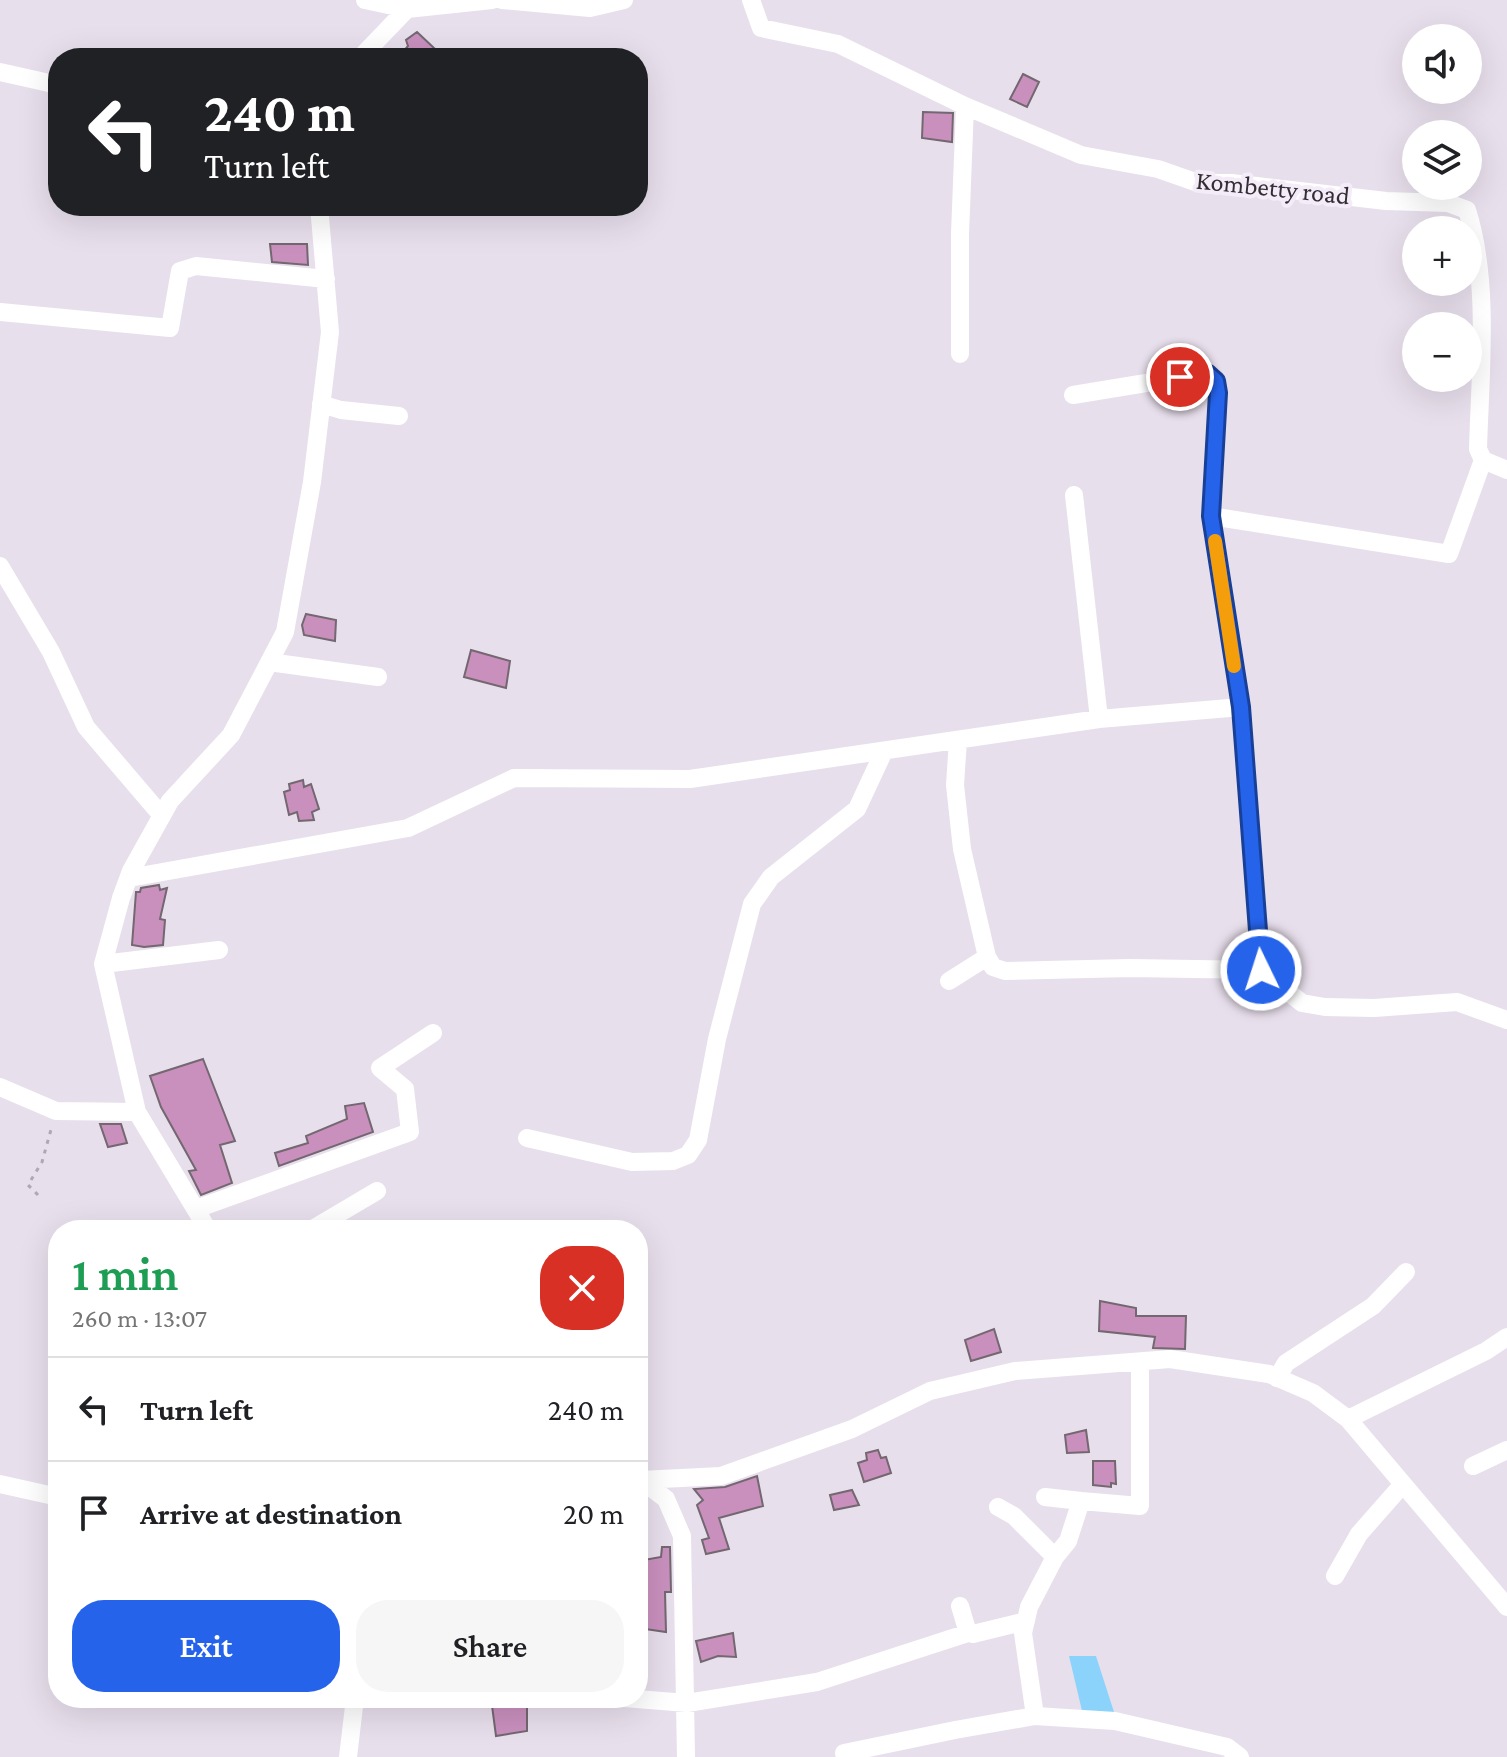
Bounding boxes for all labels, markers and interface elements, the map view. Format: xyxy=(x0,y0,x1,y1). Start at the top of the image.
map controls xyxy=(1402,24,1482,392)
button: sound xyxy=(1402,24,1482,104)
icon: left xyxy=(72,80,176,184)
text: 240 m xyxy=(204,81,355,143)
button: layers xyxy=(1402,120,1482,200)
text: Turn left xyxy=(204,146,329,186)
street label: Kombetty road xyxy=(1195,166,1352,211)
button: + xyxy=(1402,216,1482,296)
button: − xyxy=(1402,312,1482,392)
pin xyxy=(1146,343,1214,411)
icon: arrive xyxy=(1158,355,1202,399)
position arrow xyxy=(1219,928,1303,1012)
button: close xyxy=(540,1246,624,1330)
text: 1 min xyxy=(72,1247,179,1300)
text: 260 m · 13:07 xyxy=(72,1304,207,1333)
icon: left xyxy=(72,1387,116,1431)
text: Turn left xyxy=(140,1393,253,1426)
text: 240 m xyxy=(548,1393,624,1426)
icon: arrive xyxy=(72,1491,116,1535)
text: Arrive at destination xyxy=(140,1497,402,1530)
text: 20 m xyxy=(563,1497,624,1530)
button: Exit xyxy=(72,1600,340,1692)
button: Share xyxy=(356,1600,624,1692)

